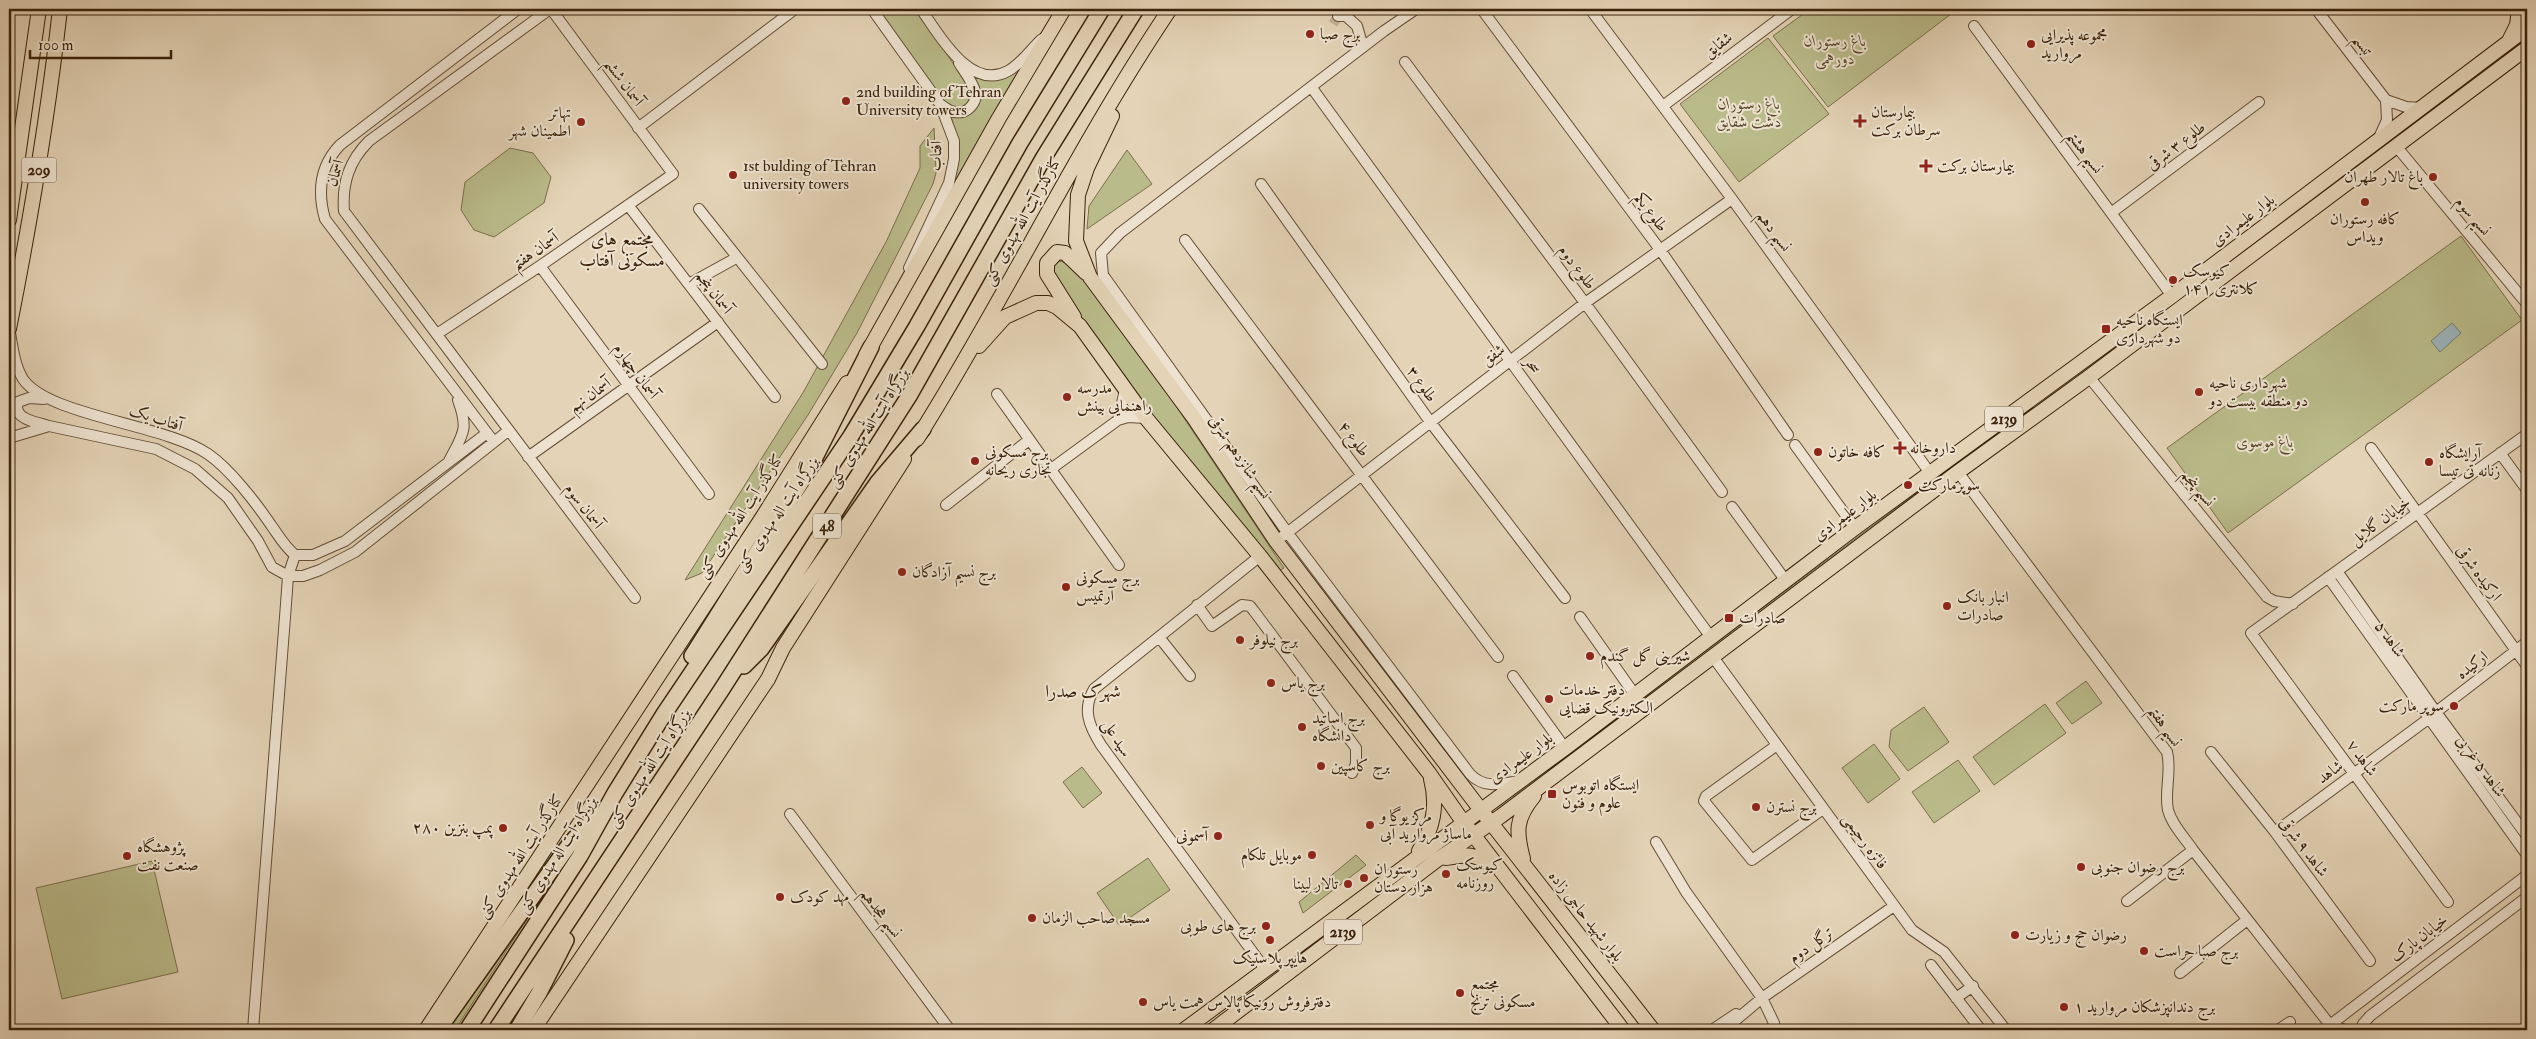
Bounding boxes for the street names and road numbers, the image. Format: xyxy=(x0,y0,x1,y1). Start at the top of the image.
street label: شقایق xyxy=(1699,28,1737,62)
street label: تبسم xyxy=(2343,30,2378,64)
street label: آسمان ششم xyxy=(595,54,649,115)
street label: طلوع ۳ شرقی xyxy=(2143,117,2211,177)
street label: نسیم هشتم xyxy=(2058,126,2107,181)
street label: آفتاب xyxy=(925,139,947,172)
street label: کنارگذر آیت الله مهدوی کنی xyxy=(976,152,1067,289)
street label: آسمان xyxy=(321,155,349,189)
road number: 209 xyxy=(22,158,56,182)
street label: طلوع یکم xyxy=(1626,188,1672,239)
street label: بلوار علیمرادی xyxy=(2207,190,2279,250)
street label: نسیم سوم xyxy=(2446,192,2495,244)
street label: نسیم دهم xyxy=(1747,206,1796,259)
street label: آسمان هفتم xyxy=(507,227,567,279)
street label: طلوع دوم xyxy=(1550,241,1600,296)
street label: آسمان پنجم xyxy=(687,266,738,322)
street label: آسمان چهارم xyxy=(606,339,664,407)
street label: شفق xyxy=(1477,339,1509,371)
street label: سحر xyxy=(1519,351,1546,378)
street label: بزرگراه آیت الله مهدوی کنی xyxy=(820,362,914,492)
street label: طلوع ۳ xyxy=(1400,362,1442,408)
street label: آسمان نهم xyxy=(565,372,619,421)
street label: آفتاب یک xyxy=(127,400,187,436)
road number: 2139 xyxy=(1985,406,2023,432)
street label: نسیم شانزدهم شرقی xyxy=(1200,411,1275,506)
street label: طلوع ۴ xyxy=(1332,417,1374,463)
street label: کنارگذر آیت الله مهدوی کنی xyxy=(690,448,788,582)
street label: بزرگراه آیت اله مهدوی کنی xyxy=(730,452,824,576)
street label: نسیم پنجم xyxy=(2172,465,2219,515)
street label: آسمان سوم xyxy=(557,479,609,537)
street label: بلوار علیمرادی xyxy=(1809,485,1881,545)
street label: خیابان گلایل xyxy=(2346,492,2415,551)
road number: 48 xyxy=(813,514,841,538)
street label: ارکیده شرقی xyxy=(2452,541,2506,605)
street label: شاهد ۵ xyxy=(2370,617,2410,661)
street label: ارکیده xyxy=(2452,646,2492,684)
street label: نسیم هفتم xyxy=(2139,701,2186,754)
street label: بزرگراه آیت الله مهدوی کنی xyxy=(600,703,696,832)
street label: سید علی xyxy=(1097,715,1136,761)
street label: بلوار علیمرادی xyxy=(1485,728,1557,788)
street label: شاهد ۵ غربی xyxy=(2451,731,2510,802)
street label: شاهد ۷ xyxy=(2342,736,2382,780)
street label: شاهد xyxy=(2313,756,2347,788)
street label: کنارگذر آیت الله مهدوی کنی xyxy=(470,788,568,922)
street label: بزرگراه آیت اله مهدوی کنی xyxy=(512,792,602,918)
street label: فائزه رحیمی xyxy=(1837,809,1892,874)
street label: شاهد ۹ شرقی xyxy=(2275,813,2333,881)
street label: بلوار شهید حاجی زاده xyxy=(1544,866,1628,966)
street label: نسیم هجدهم xyxy=(851,884,906,945)
street label: خیابان پارک xyxy=(2386,910,2452,967)
road number: 2139 xyxy=(1324,920,1362,944)
street label: ترگل دوم xyxy=(1785,922,1840,971)

